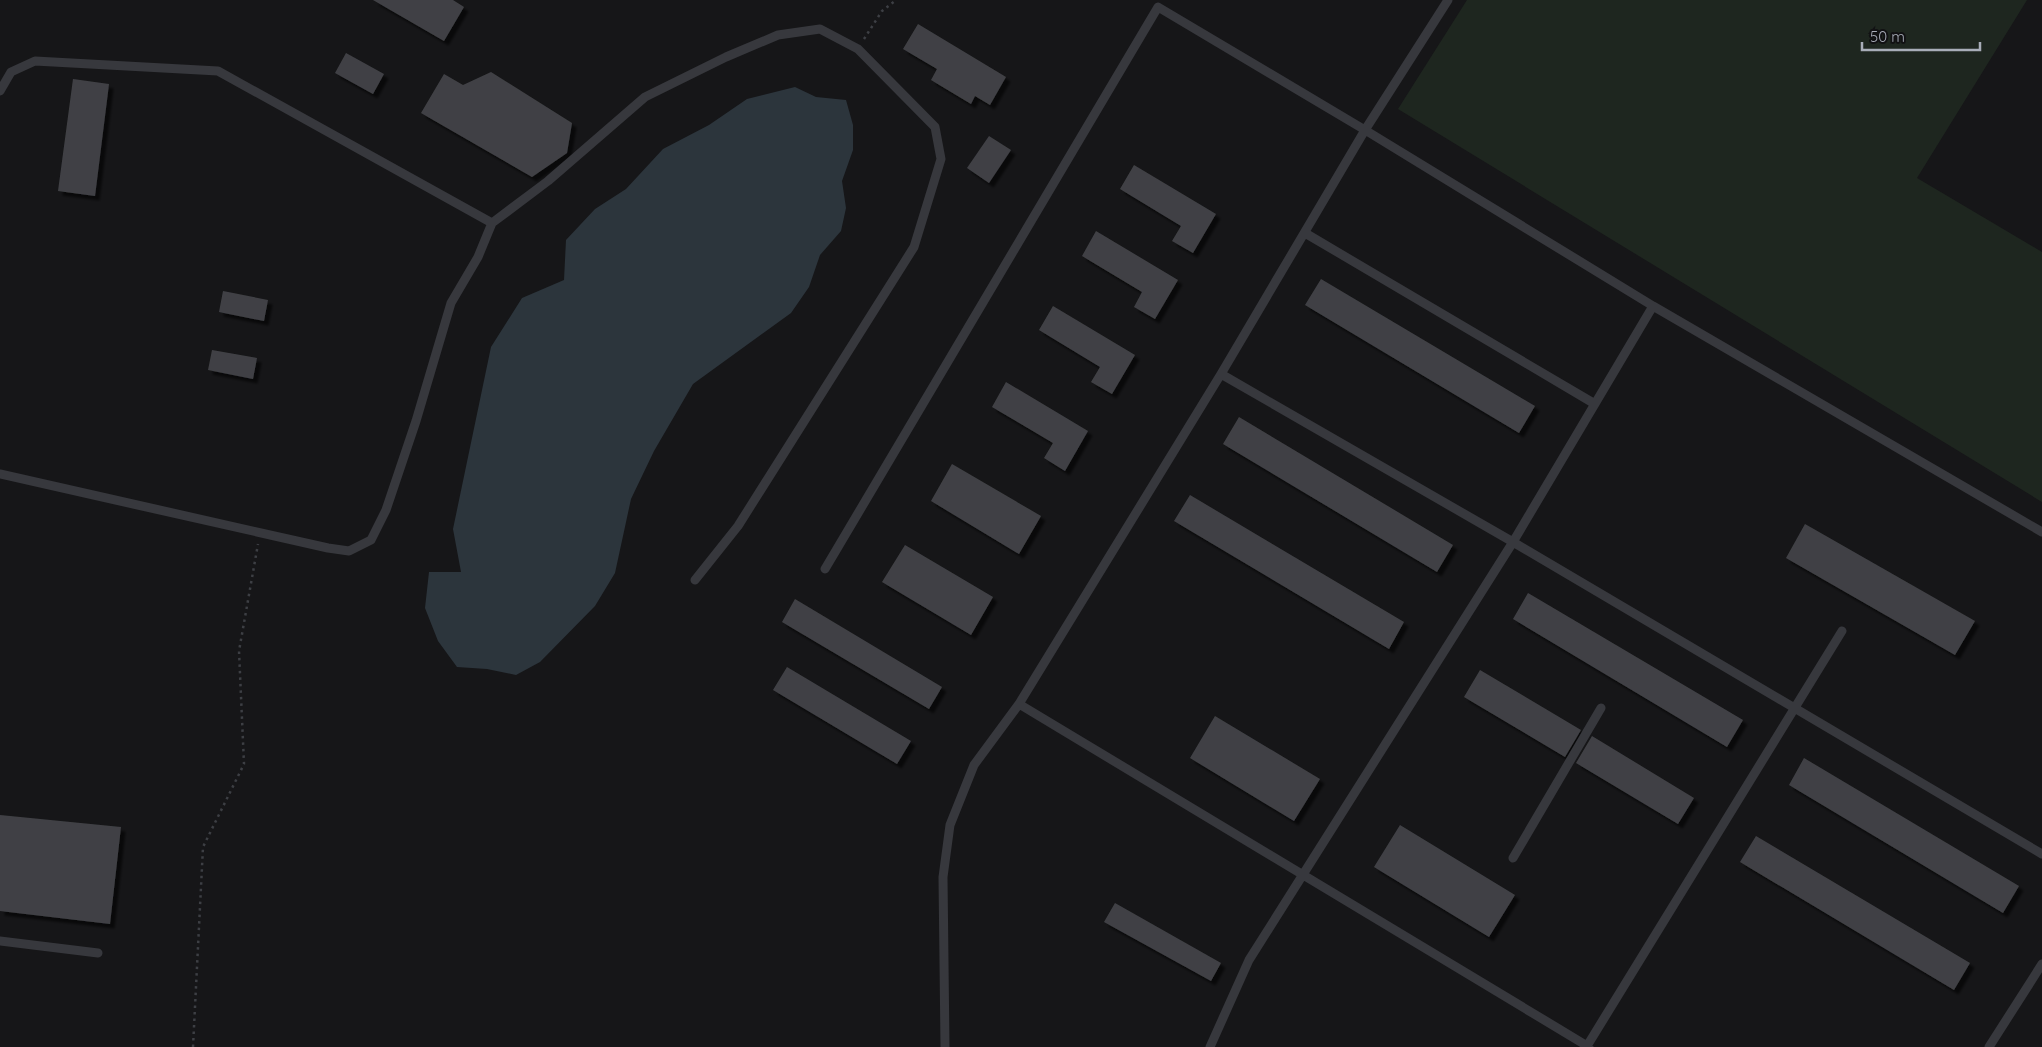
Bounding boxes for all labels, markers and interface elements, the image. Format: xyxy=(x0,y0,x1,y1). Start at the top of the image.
scale bar xyxy=(1862,20,1980,52)
text: 50 m xyxy=(1870,27,1905,46)

